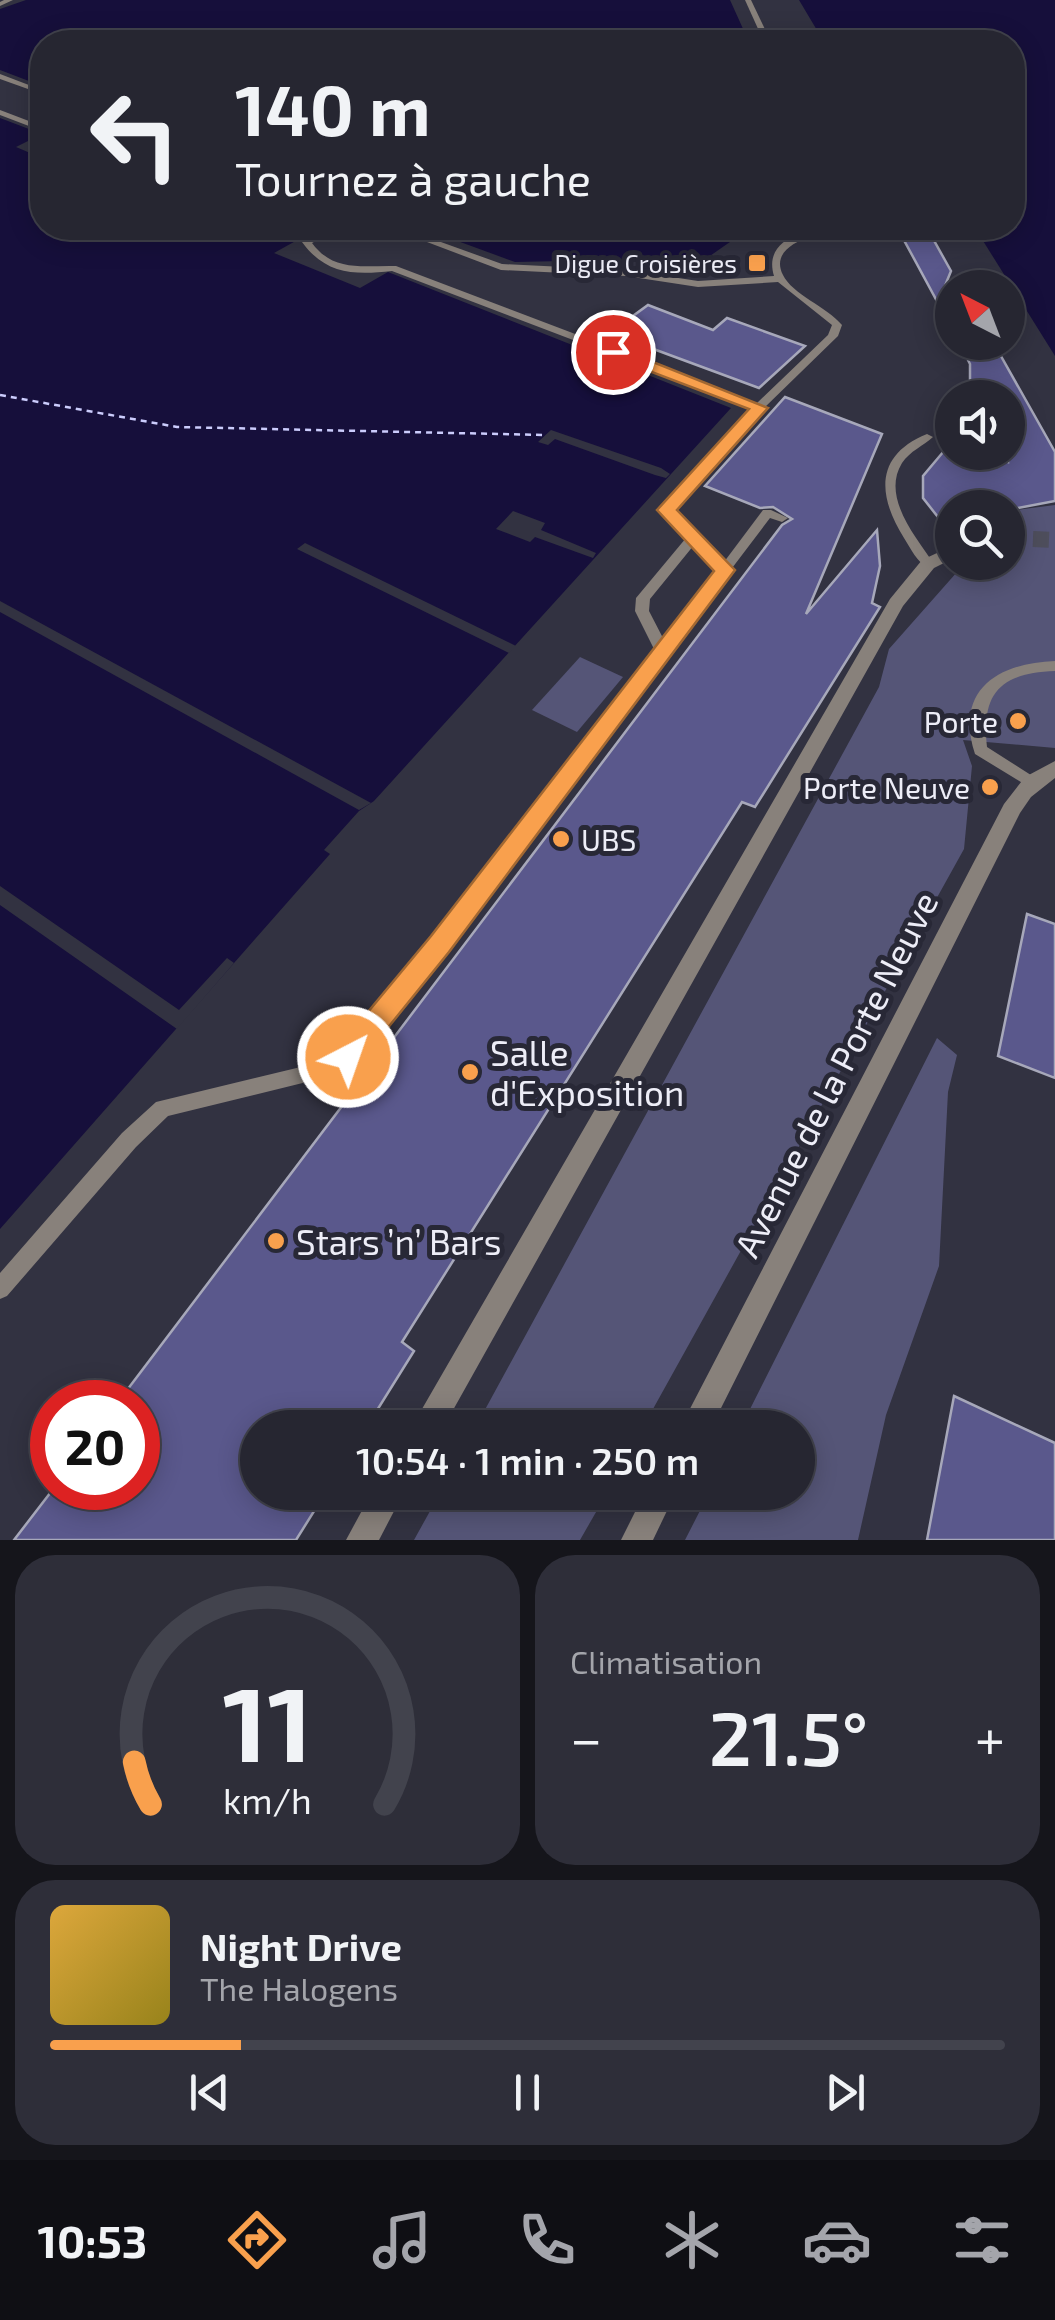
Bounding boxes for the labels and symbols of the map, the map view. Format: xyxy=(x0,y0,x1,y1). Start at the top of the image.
place label: Digue Croisières xyxy=(554,248,737,278)
marker: Digue Croisières xyxy=(746,252,768,274)
north arrow xyxy=(935,270,1025,360)
pin xyxy=(571,310,656,395)
place label: Porte xyxy=(924,703,998,739)
marker: Porte xyxy=(1007,710,1029,732)
place label: Porte Neuve xyxy=(803,769,970,805)
marker: Porte Neuve xyxy=(979,776,1001,798)
place label: UBS xyxy=(581,821,636,857)
marker: UBS xyxy=(550,828,572,850)
street label: Avenue de la Porte Neuve xyxy=(725,884,945,1264)
position arrow xyxy=(296,1005,400,1109)
place label: Salle d'Exposition xyxy=(490,1031,684,1113)
marker: Salle d'Exposition xyxy=(459,1061,481,1083)
place label: Stars ’n’ Bars xyxy=(296,1220,502,1262)
marker: Stars ’n’ Bars xyxy=(265,1230,287,1252)
speed limit sign: 20 xyxy=(30,1380,160,1510)

